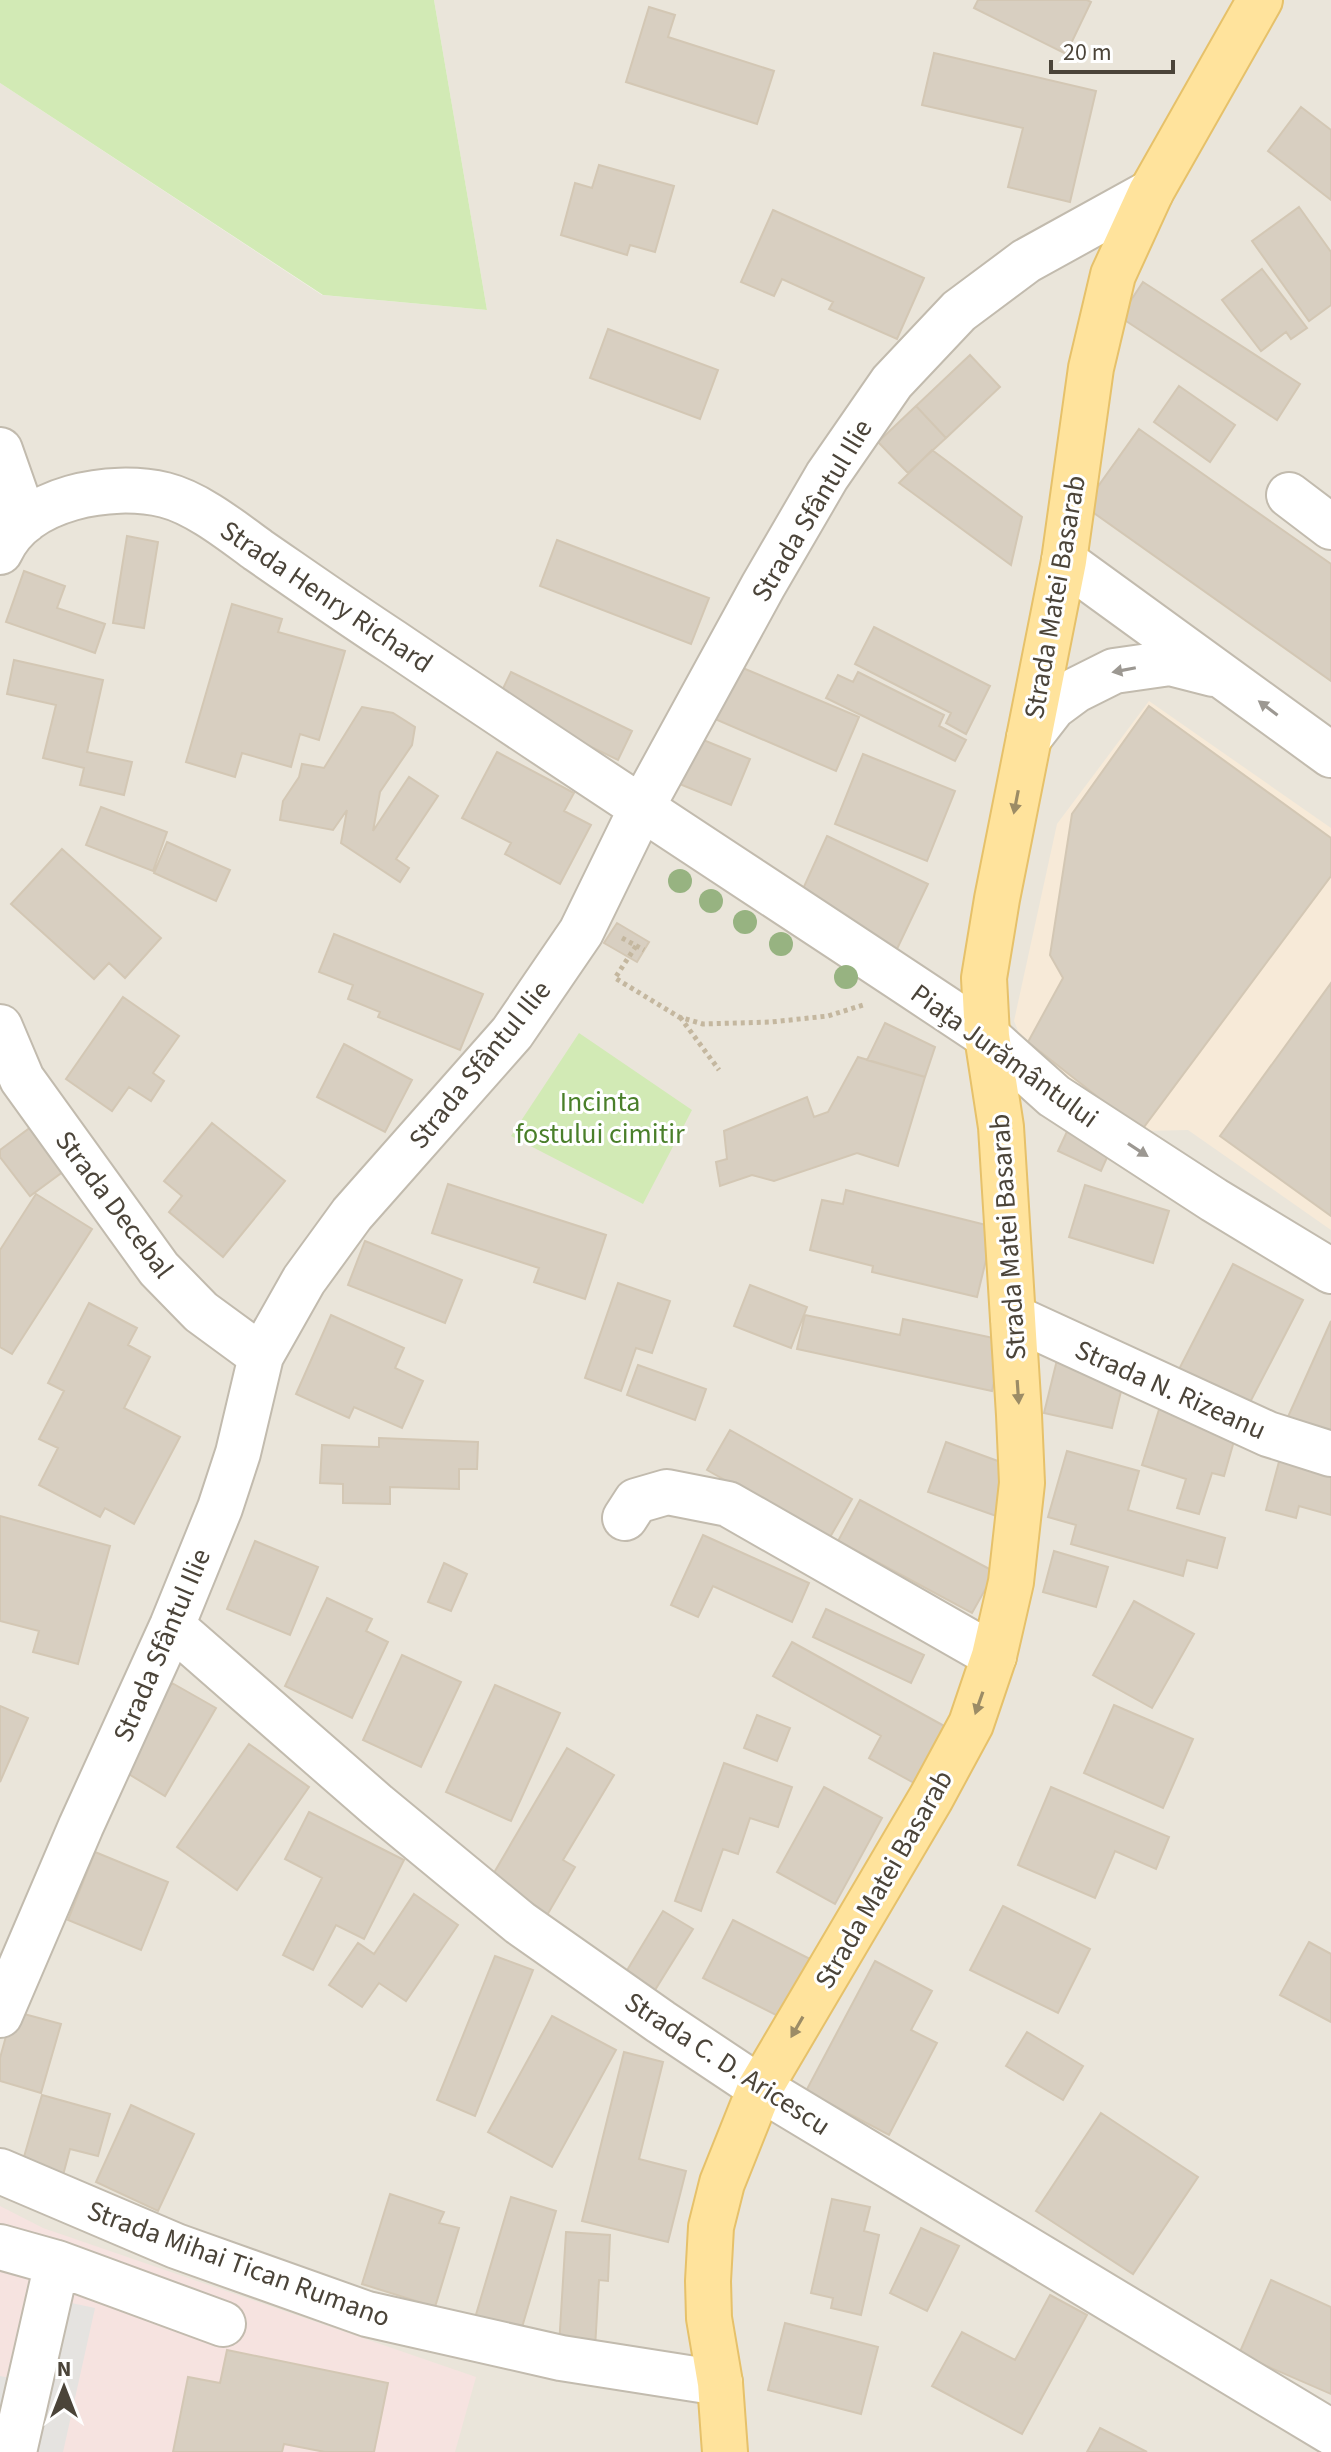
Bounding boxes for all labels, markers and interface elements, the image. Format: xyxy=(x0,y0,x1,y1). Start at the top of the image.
scale bar xyxy=(1051,24,1173,74)
text: 20 m xyxy=(1063,35,1112,70)
street label: Strada Sfântul Ilie xyxy=(741,412,882,609)
street label: Strada Matei Basarab xyxy=(1014,472,1096,722)
street label: Strada Henry Richard xyxy=(212,511,441,683)
one-way arrow xyxy=(1111,665,1136,677)
one-way arrow xyxy=(1258,701,1279,717)
one-way arrow xyxy=(1010,790,1022,815)
street label: Strada Sfântul Ilie xyxy=(399,972,560,1158)
street label: Piața Jurământului xyxy=(902,974,1107,1138)
park label: Incinta fostului cimitir xyxy=(515,1082,685,1154)
street label: Strada Matei Basarab xyxy=(979,1112,1037,1361)
street label: Strada Decebal xyxy=(45,1122,183,1287)
one-way arrow xyxy=(1127,1143,1148,1158)
street label: Strada N. Rizeanu xyxy=(1069,1330,1273,1450)
one-way arrow xyxy=(1012,1380,1025,1405)
street label: Strada Sfântul Ilie xyxy=(103,1542,221,1748)
one-way arrow xyxy=(972,1691,984,1715)
street label: Strada Matei Basarab xyxy=(805,1763,963,1996)
street label: Strada C. D. Aricescu xyxy=(617,1982,838,2145)
one-way arrow xyxy=(790,2016,804,2038)
street label: Strada Mihai Tican Rumano xyxy=(82,2190,396,2337)
north arrow xyxy=(24,2348,104,2428)
text: N xyxy=(57,2353,71,2385)

